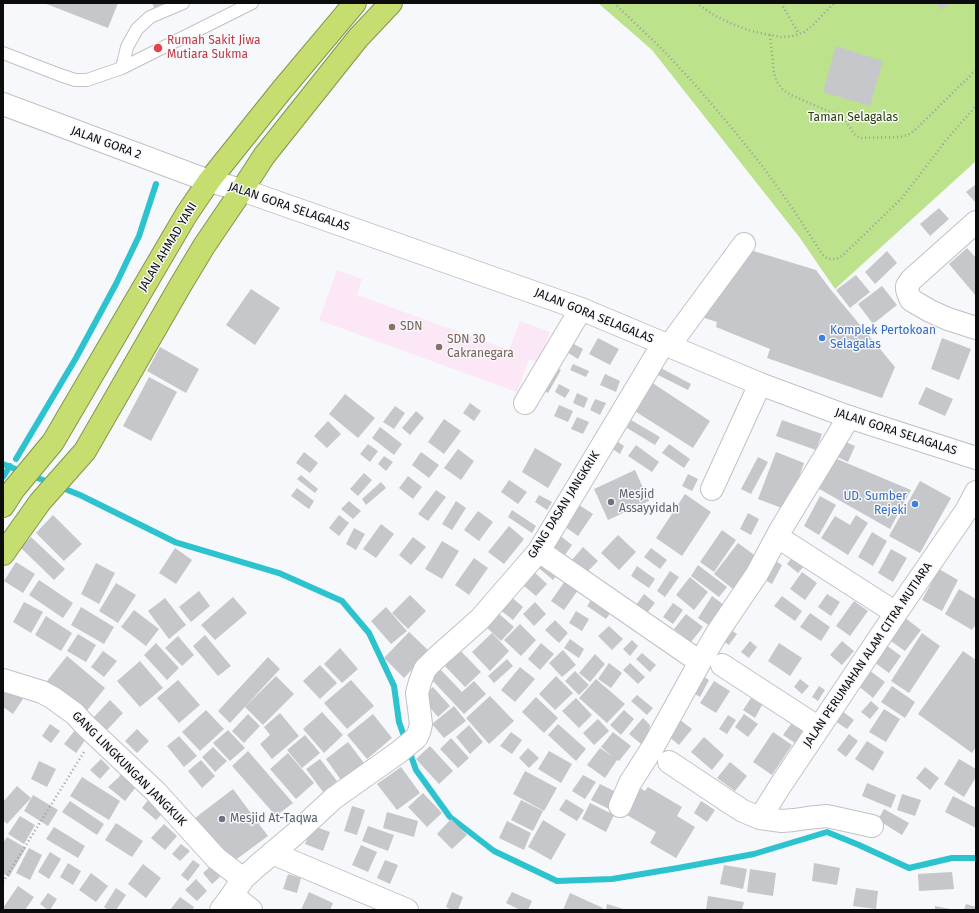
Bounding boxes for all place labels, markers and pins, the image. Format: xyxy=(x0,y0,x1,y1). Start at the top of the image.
place label: Rumah Sakit Jiwa Mutiara Sukma xyxy=(167,34,260,62)
marker: Rumah Sakit Jiwa Mutiara Sukma xyxy=(152,42,164,54)
place label: SDN xyxy=(400,320,422,334)
marker: SDN xyxy=(387,322,397,332)
place label: Komplek Pertokoan Selagalas xyxy=(830,324,936,352)
place label: SDN 30 Cakranegara xyxy=(447,333,514,361)
marker: Komplek Pertokoan Selagalas xyxy=(817,333,827,343)
marker: SDN 30 Cakranegara xyxy=(434,342,444,352)
place label: Mesjid Assayyidah xyxy=(619,488,679,516)
place label: UD. Sumber Rejeki xyxy=(843,490,907,518)
marker: Mesjid Assayyidah xyxy=(606,497,616,507)
marker: UD. Sumber Rejeki xyxy=(910,499,920,509)
place label: Mesjid At-Taqwa xyxy=(230,812,318,826)
marker: Mesjid At-Taqwa xyxy=(217,814,227,824)

